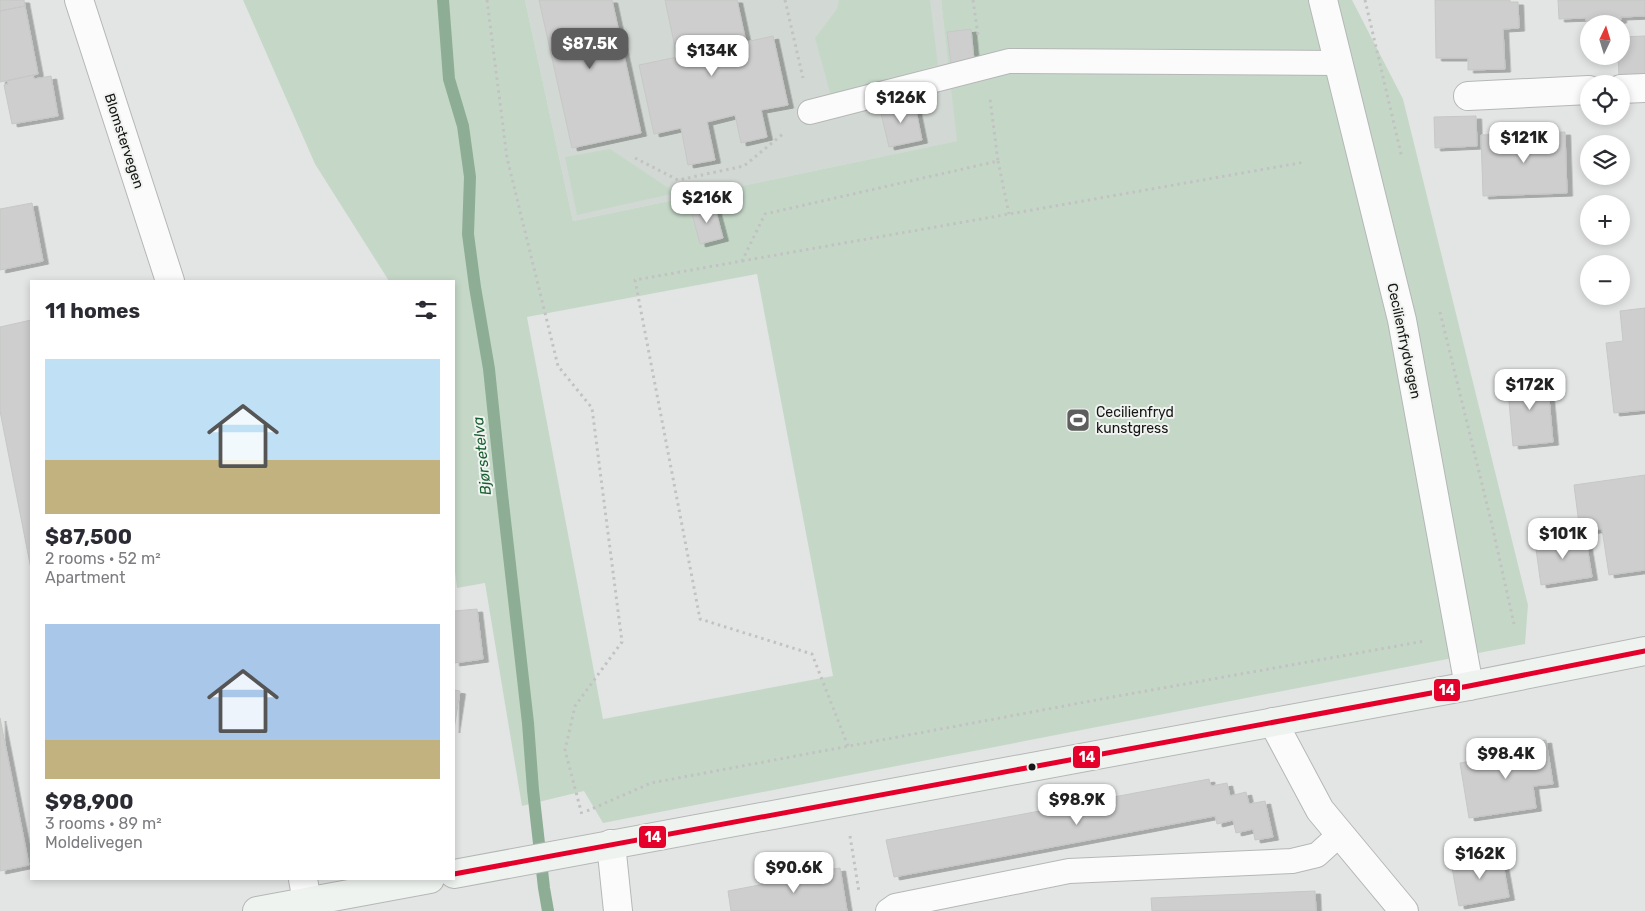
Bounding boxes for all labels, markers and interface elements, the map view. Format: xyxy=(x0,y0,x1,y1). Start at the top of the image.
north arrow xyxy=(1580,15,1630,65)
map controls xyxy=(1580,15,1630,305)
pin: $87.5K xyxy=(549,28,631,70)
text: $87.5K xyxy=(562,34,618,53)
pin: $134K xyxy=(677,34,747,77)
text: $134K xyxy=(687,41,737,60)
button: locate xyxy=(1580,75,1630,125)
pin: $126K xyxy=(866,82,936,124)
text: $126K xyxy=(876,88,926,107)
street label: Blomstervegen xyxy=(101,91,147,191)
pin: $121K xyxy=(1489,121,1559,164)
text: $121K xyxy=(1500,128,1548,147)
button: layers xyxy=(1580,135,1630,185)
pin: $216K xyxy=(672,182,742,224)
text: $216K xyxy=(682,188,732,207)
button: + xyxy=(1580,195,1630,245)
button: − xyxy=(1580,255,1630,305)
street label: Cecilienfrydvegen xyxy=(1383,282,1425,400)
icon: filters xyxy=(412,296,440,324)
text: 11 homes xyxy=(45,298,140,323)
pin: $172K xyxy=(1495,368,1565,411)
text: $172K xyxy=(1506,375,1554,394)
icon: home xyxy=(198,391,288,481)
place label: Cecilienfryd kunstgress xyxy=(1096,404,1174,437)
sports icon: Cecilienfryd kunstgress xyxy=(1065,407,1091,433)
water label: Bjørsetelva xyxy=(469,416,495,496)
pin: $101K xyxy=(1528,518,1598,560)
text: $87,500 xyxy=(45,524,132,549)
text: $101K xyxy=(1539,524,1587,543)
text: 2 rooms · 52 m² xyxy=(45,549,161,568)
text: Apartment xyxy=(45,568,125,587)
icon: home xyxy=(198,656,288,746)
line badge: 14 xyxy=(1433,678,1461,702)
text: 14 xyxy=(1439,682,1456,699)
pin: $98.4K xyxy=(1465,738,1547,780)
text: $98.4K xyxy=(1477,744,1535,763)
line badge: 14 xyxy=(1072,745,1101,769)
text: 14 xyxy=(1079,749,1096,766)
unlabelled marker xyxy=(1027,762,1037,772)
pin: $98.9K xyxy=(1036,784,1118,826)
text: $98,900 xyxy=(45,789,134,814)
text: $98.9K xyxy=(1049,790,1105,809)
text: 3 rooms · 89 m² xyxy=(45,814,162,833)
line badge: 14 xyxy=(638,825,667,849)
text: 14 xyxy=(645,829,662,846)
text: Moldelivegen xyxy=(45,833,143,852)
pin: $162K xyxy=(1445,838,1515,880)
text: $162K xyxy=(1455,844,1505,863)
pin: $90.6K xyxy=(753,852,835,894)
text: $90.6K xyxy=(765,858,823,877)

